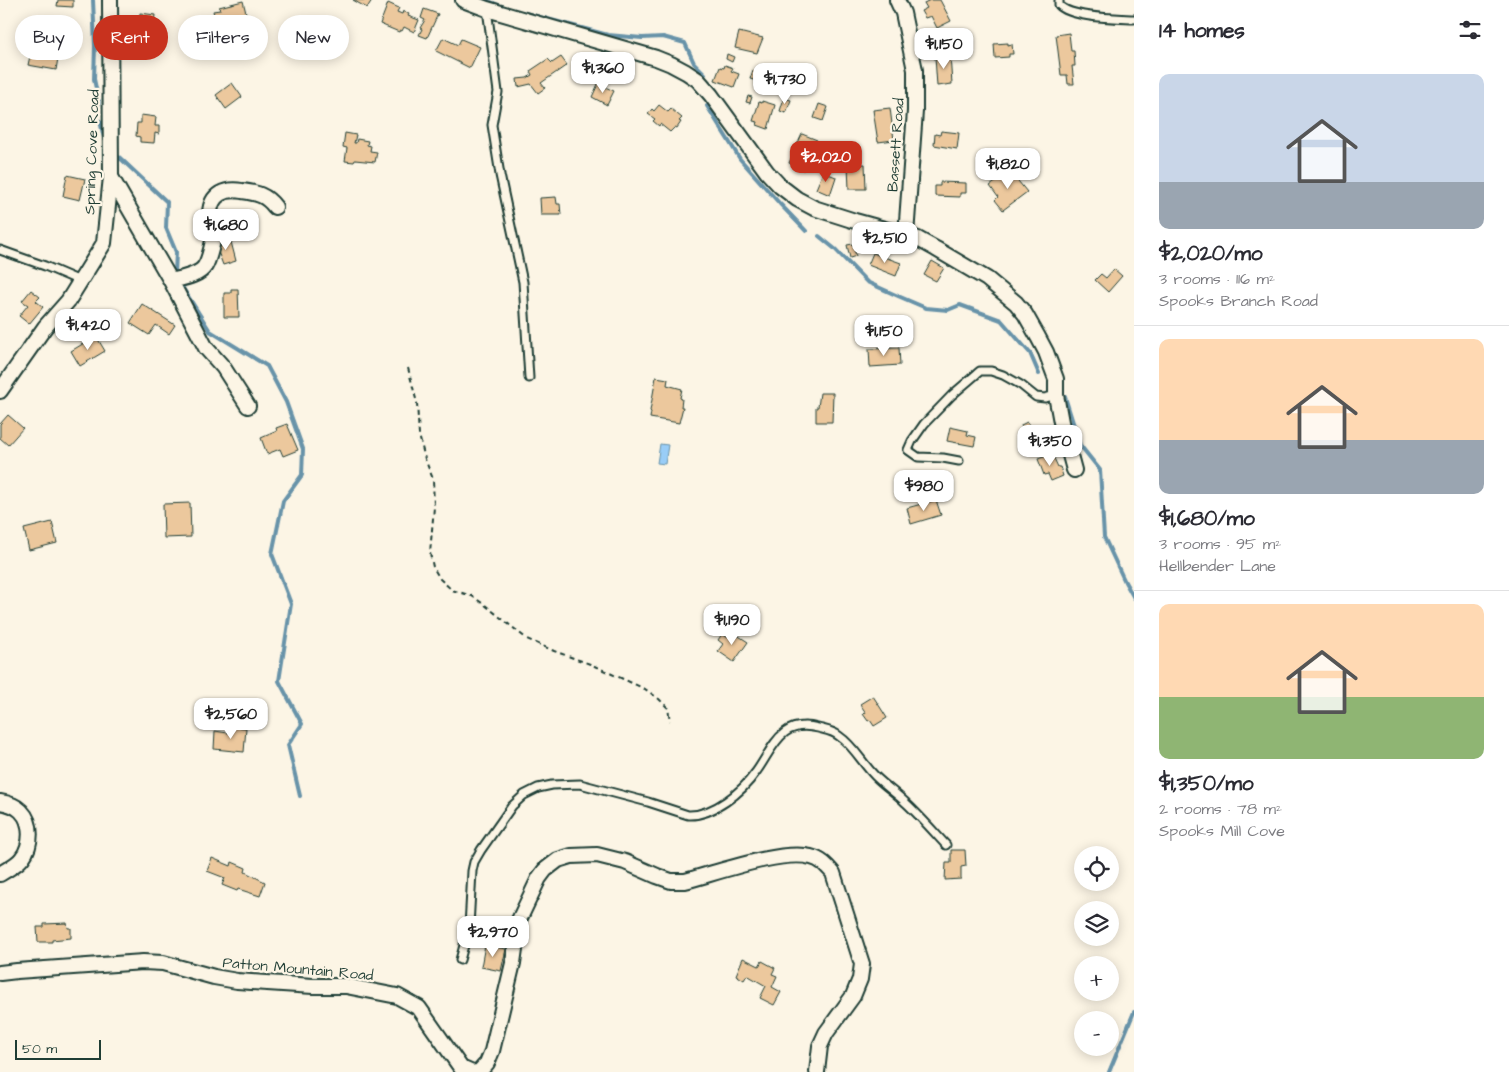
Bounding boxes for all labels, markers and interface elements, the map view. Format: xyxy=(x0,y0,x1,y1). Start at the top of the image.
chip: Buy xyxy=(15,15,83,60)
chip: Rent xyxy=(93,15,168,60)
chip: Filters xyxy=(178,15,268,60)
chip: New xyxy=(278,15,349,60)
text: 14 homes xyxy=(1159,16,1245,45)
icon: filters xyxy=(1456,16,1484,44)
pin: $1,150 xyxy=(903,28,985,70)
text: $1,150 xyxy=(925,33,963,55)
pin: $1,360 xyxy=(562,52,644,94)
text: $1,360 xyxy=(582,57,624,79)
pin: $1,730 xyxy=(744,62,826,105)
text: $1,730 xyxy=(764,68,806,90)
street label: Spring Cove Road xyxy=(79,89,106,215)
street label: Bassett Road xyxy=(882,97,910,193)
icon: home xyxy=(1277,106,1367,196)
pin: $2,020 xyxy=(785,140,867,183)
text: $2,020 xyxy=(801,146,851,168)
pin: $1,820 xyxy=(967,148,1049,190)
text: $1,820 xyxy=(986,153,1030,175)
pin: $1,680 xyxy=(185,208,267,251)
text: $1,680 xyxy=(204,214,248,236)
pin: $2,510 xyxy=(844,222,926,264)
text: $2,510 xyxy=(863,227,907,249)
text: $2,020/mo xyxy=(1159,239,1263,268)
text: 3 rooms · 116 m² xyxy=(1159,268,1275,290)
text: Spooks Branch Road xyxy=(1159,290,1318,312)
pin: $1,420 xyxy=(47,308,129,351)
text: $1,420 xyxy=(66,314,110,336)
pin: $1,150 xyxy=(843,314,925,357)
text: $1,150 xyxy=(865,320,903,342)
icon: home xyxy=(1277,372,1367,462)
pin: $1,350 xyxy=(1009,424,1091,467)
text: $1,350 xyxy=(1028,430,1072,452)
pin: $980 xyxy=(894,470,954,512)
text: $980 xyxy=(905,475,943,497)
text: $1,680/mo xyxy=(1159,504,1255,533)
text: 3 rooms · 95 m² xyxy=(1159,533,1281,555)
text: Hellbender Lane xyxy=(1159,555,1276,577)
pin: $1,190 xyxy=(691,604,773,646)
text: $1,190 xyxy=(714,609,750,631)
icon: home xyxy=(1277,637,1367,727)
pin: $2,560 xyxy=(190,698,272,740)
text: $2,560 xyxy=(205,703,257,725)
text: $1,350/mo xyxy=(1159,769,1254,798)
text: 2 rooms · 78 m² xyxy=(1159,798,1282,820)
text: Spooks Mill Cove xyxy=(1159,820,1285,842)
map controls xyxy=(1074,846,1119,1056)
button: locate xyxy=(1074,846,1119,891)
button: layers xyxy=(1074,901,1119,946)
pin: $2,970 xyxy=(452,916,534,958)
text: $2,970 xyxy=(468,921,518,943)
street label: Patton Mountain Road xyxy=(222,952,375,986)
button: + xyxy=(1074,956,1119,1001)
button: − xyxy=(1074,1011,1119,1056)
scale bar xyxy=(15,1037,101,1060)
text: 50 m xyxy=(22,1039,57,1059)

